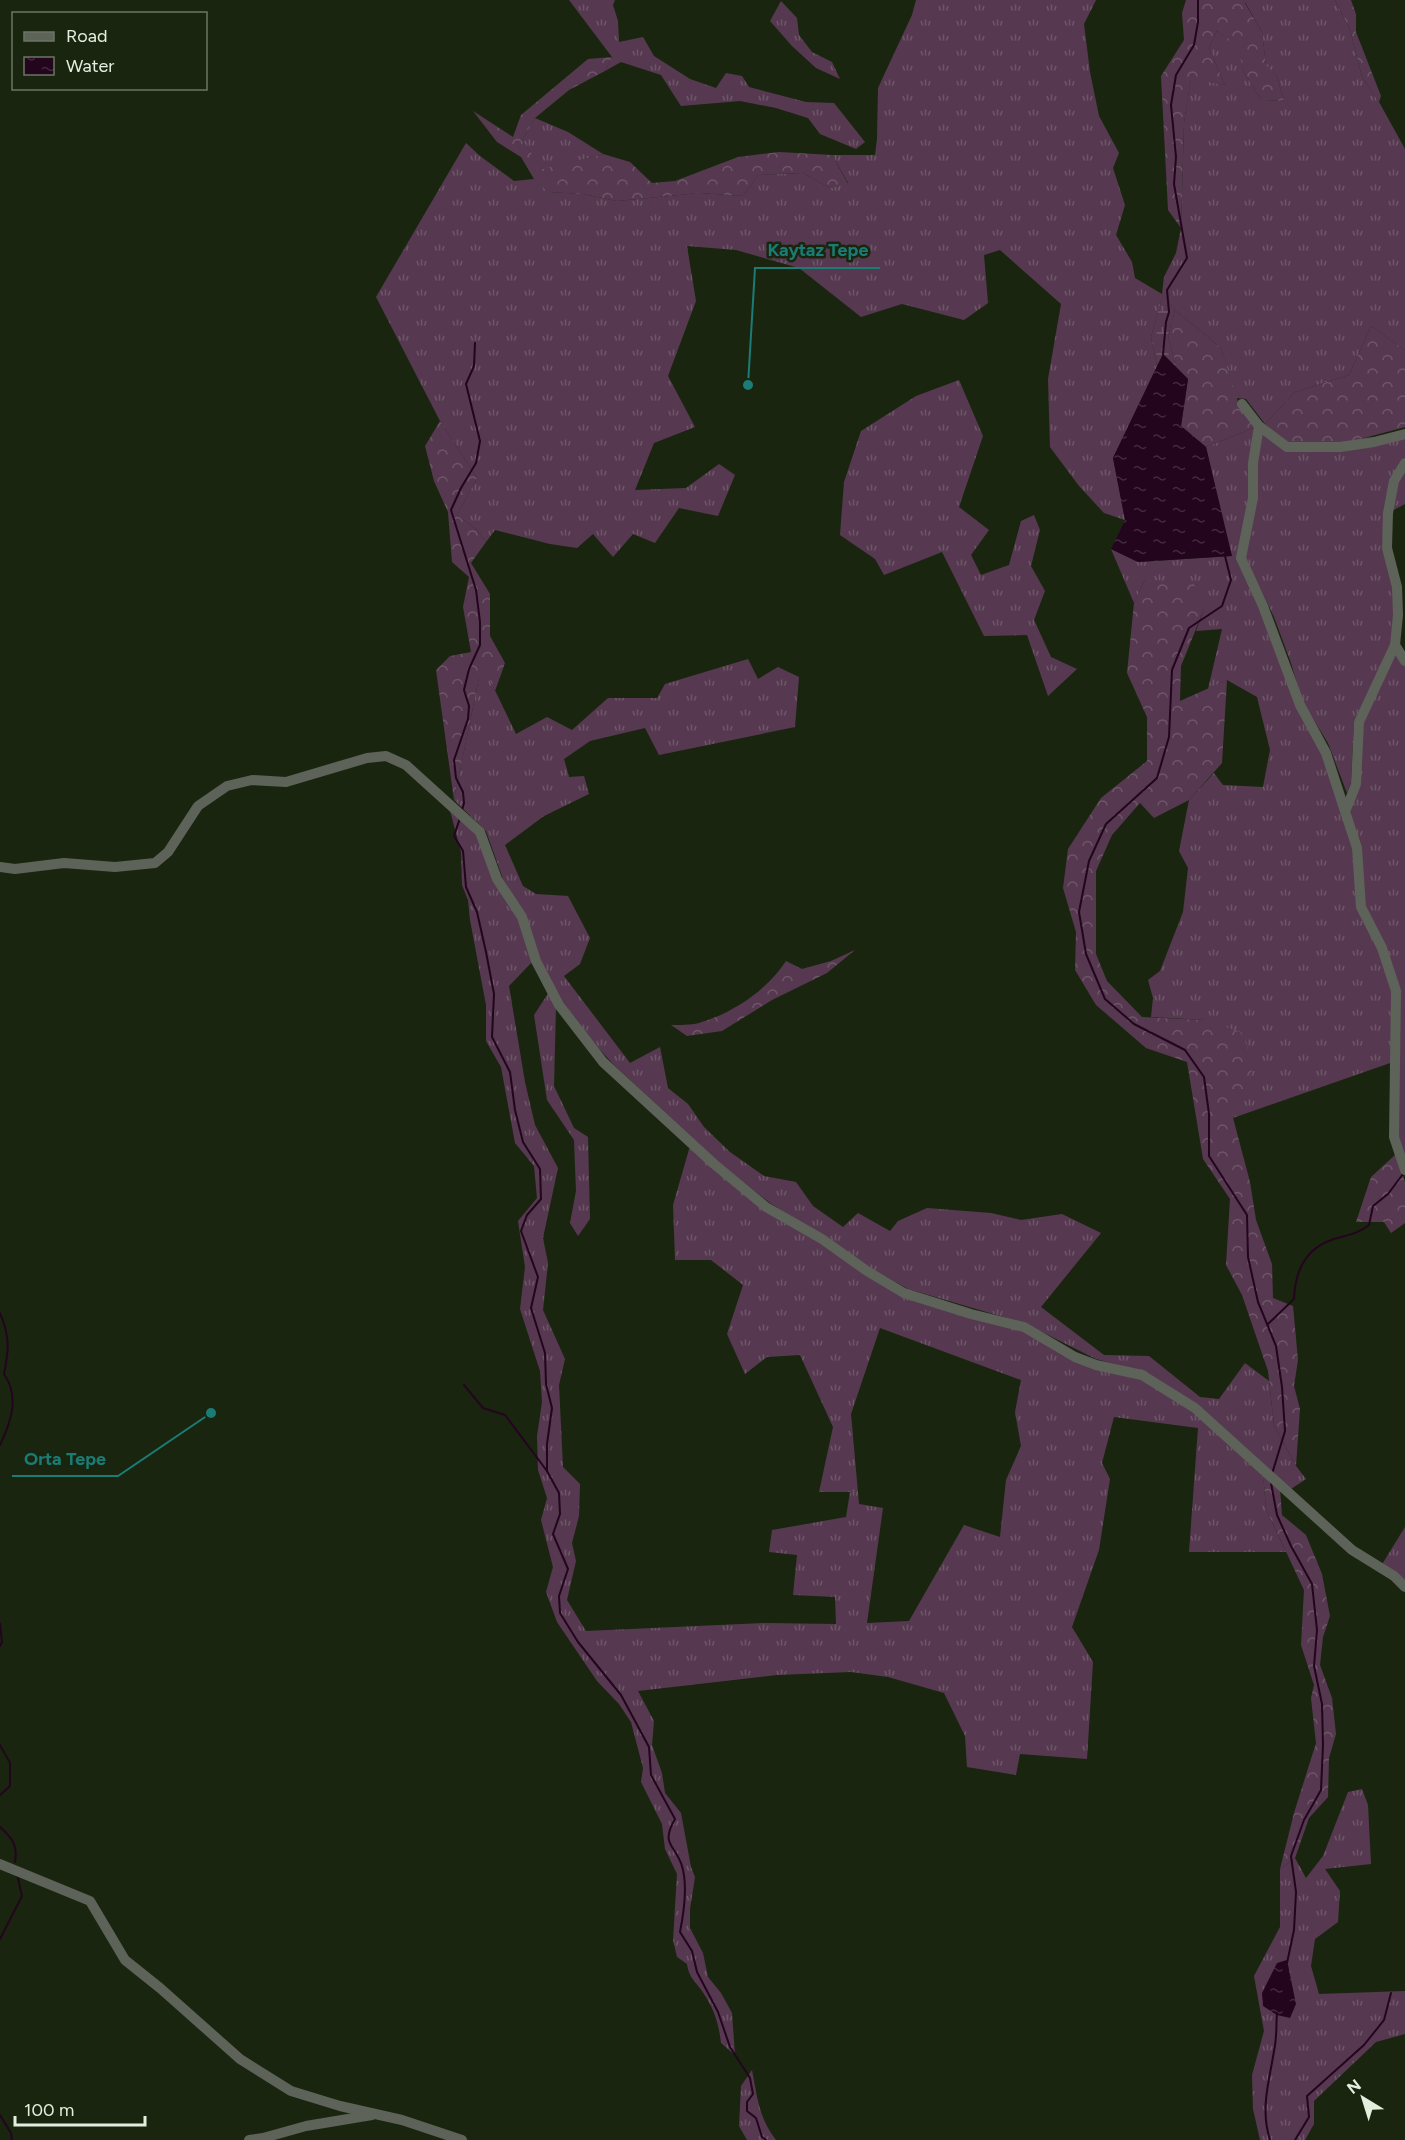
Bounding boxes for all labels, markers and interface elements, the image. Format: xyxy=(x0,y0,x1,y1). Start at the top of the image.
legend xyxy=(12,12,207,90)
text: Road xyxy=(66,25,107,47)
text: Water xyxy=(66,55,114,77)
callout: Kaytaz Tepe xyxy=(755,232,880,268)
text: Kaytaz Tepe xyxy=(768,239,868,261)
callout: Orta Tepe xyxy=(12,1440,118,1476)
text: Orta Tepe xyxy=(24,1448,106,1470)
north arrow xyxy=(1333,2068,1393,2128)
text: N xyxy=(1343,2075,1365,2098)
scale bar xyxy=(15,2089,146,2127)
text: 100 m xyxy=(24,2099,74,2121)

